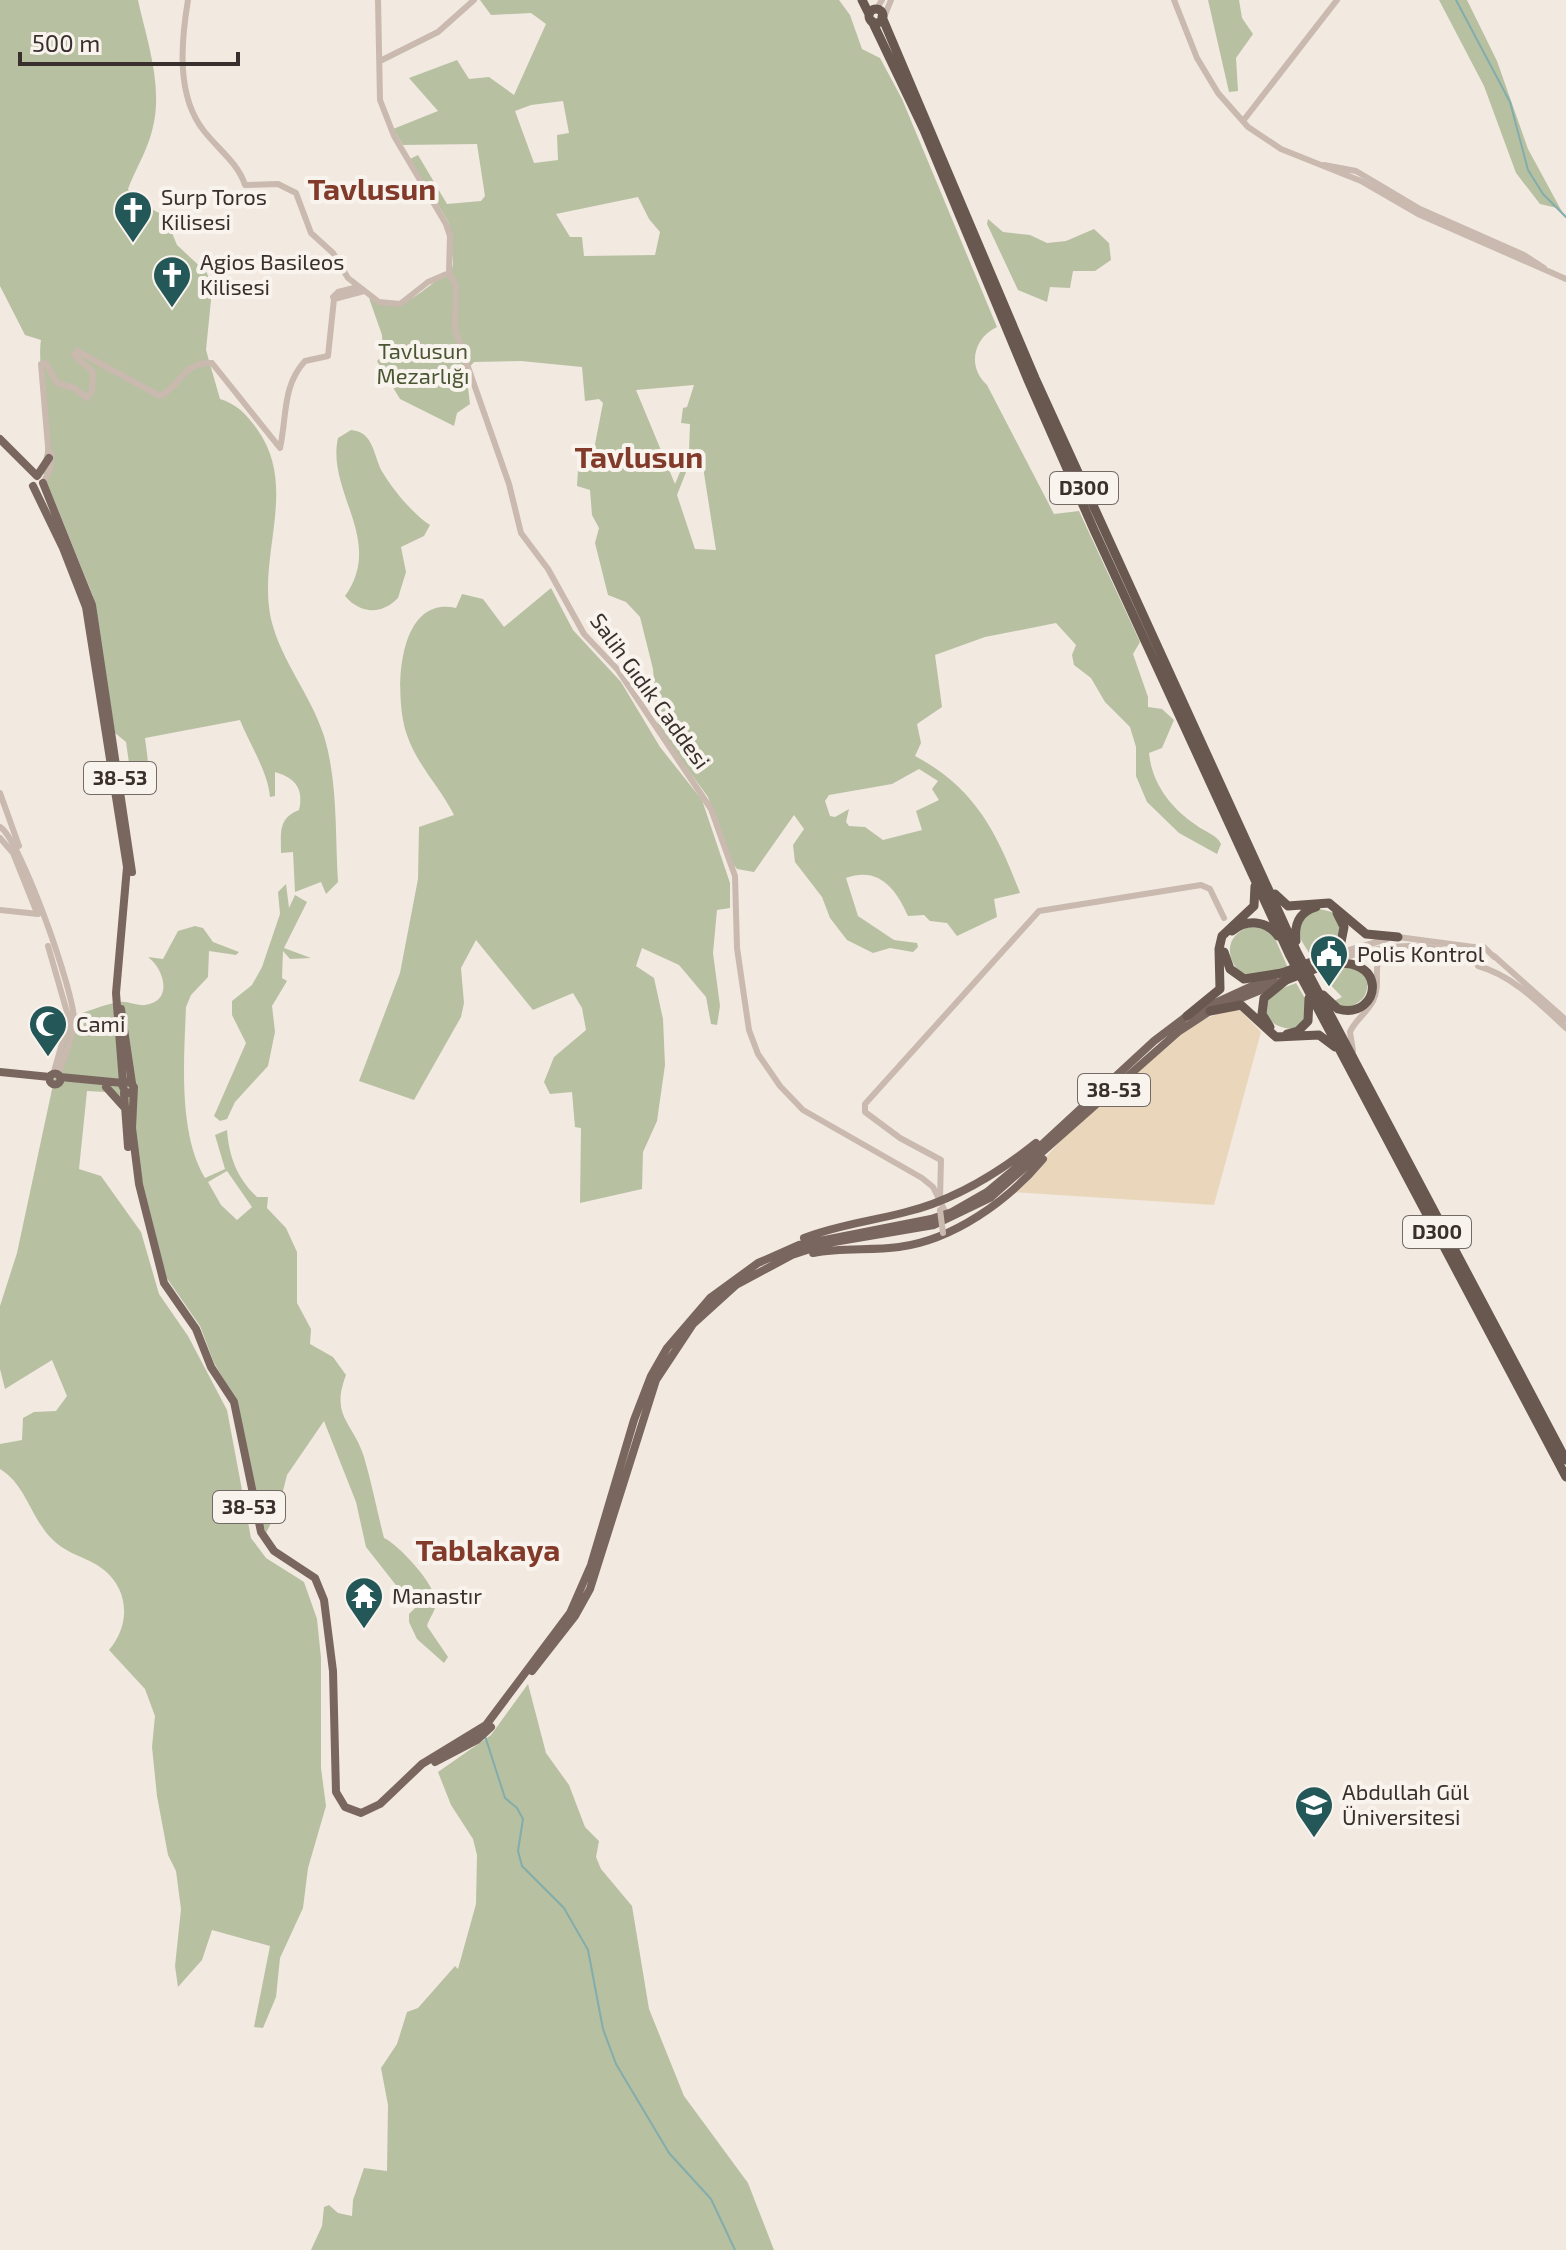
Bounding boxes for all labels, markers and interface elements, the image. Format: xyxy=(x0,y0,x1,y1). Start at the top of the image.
scale bar xyxy=(20,16,238,66)
text: 500 m xyxy=(32,28,100,57)
district label: Tavlusun xyxy=(308,170,436,206)
place label: Surp Toros Kilisesi xyxy=(161,183,267,234)
church icon: Surp Toros Kilisesi xyxy=(112,189,154,244)
place label: Agios Basileos Kilisesi xyxy=(200,248,344,299)
church icon: Agios Basileos Kilisesi xyxy=(151,254,193,309)
park label: Tavlusun Mezarlığı xyxy=(377,337,470,388)
district label: Tavlusun xyxy=(575,438,703,474)
road number: D300 xyxy=(1050,472,1118,504)
street label: Salih Gıdık Caddesi xyxy=(586,608,716,773)
road number: 38-53 xyxy=(84,762,156,794)
public building icon: Polis Kontrol xyxy=(1308,933,1350,988)
place label: Polis Kontrol xyxy=(1357,940,1485,966)
mosque icon: Cami xyxy=(27,1003,69,1058)
place label: Cami xyxy=(76,1010,125,1036)
road number: 38-53 xyxy=(1078,1074,1150,1106)
road number: D300 xyxy=(1403,1216,1471,1248)
road number: 38-53 xyxy=(213,1491,285,1523)
district label: Tablakaya xyxy=(416,1531,560,1568)
temple icon: Manastır xyxy=(343,1575,385,1630)
place label: Manastır xyxy=(392,1582,482,1608)
place label: Abdullah Gül Üniversitesi xyxy=(1342,1778,1470,1829)
school or university icon: Abdullah Gül Üniversitesi xyxy=(1293,1784,1335,1839)

